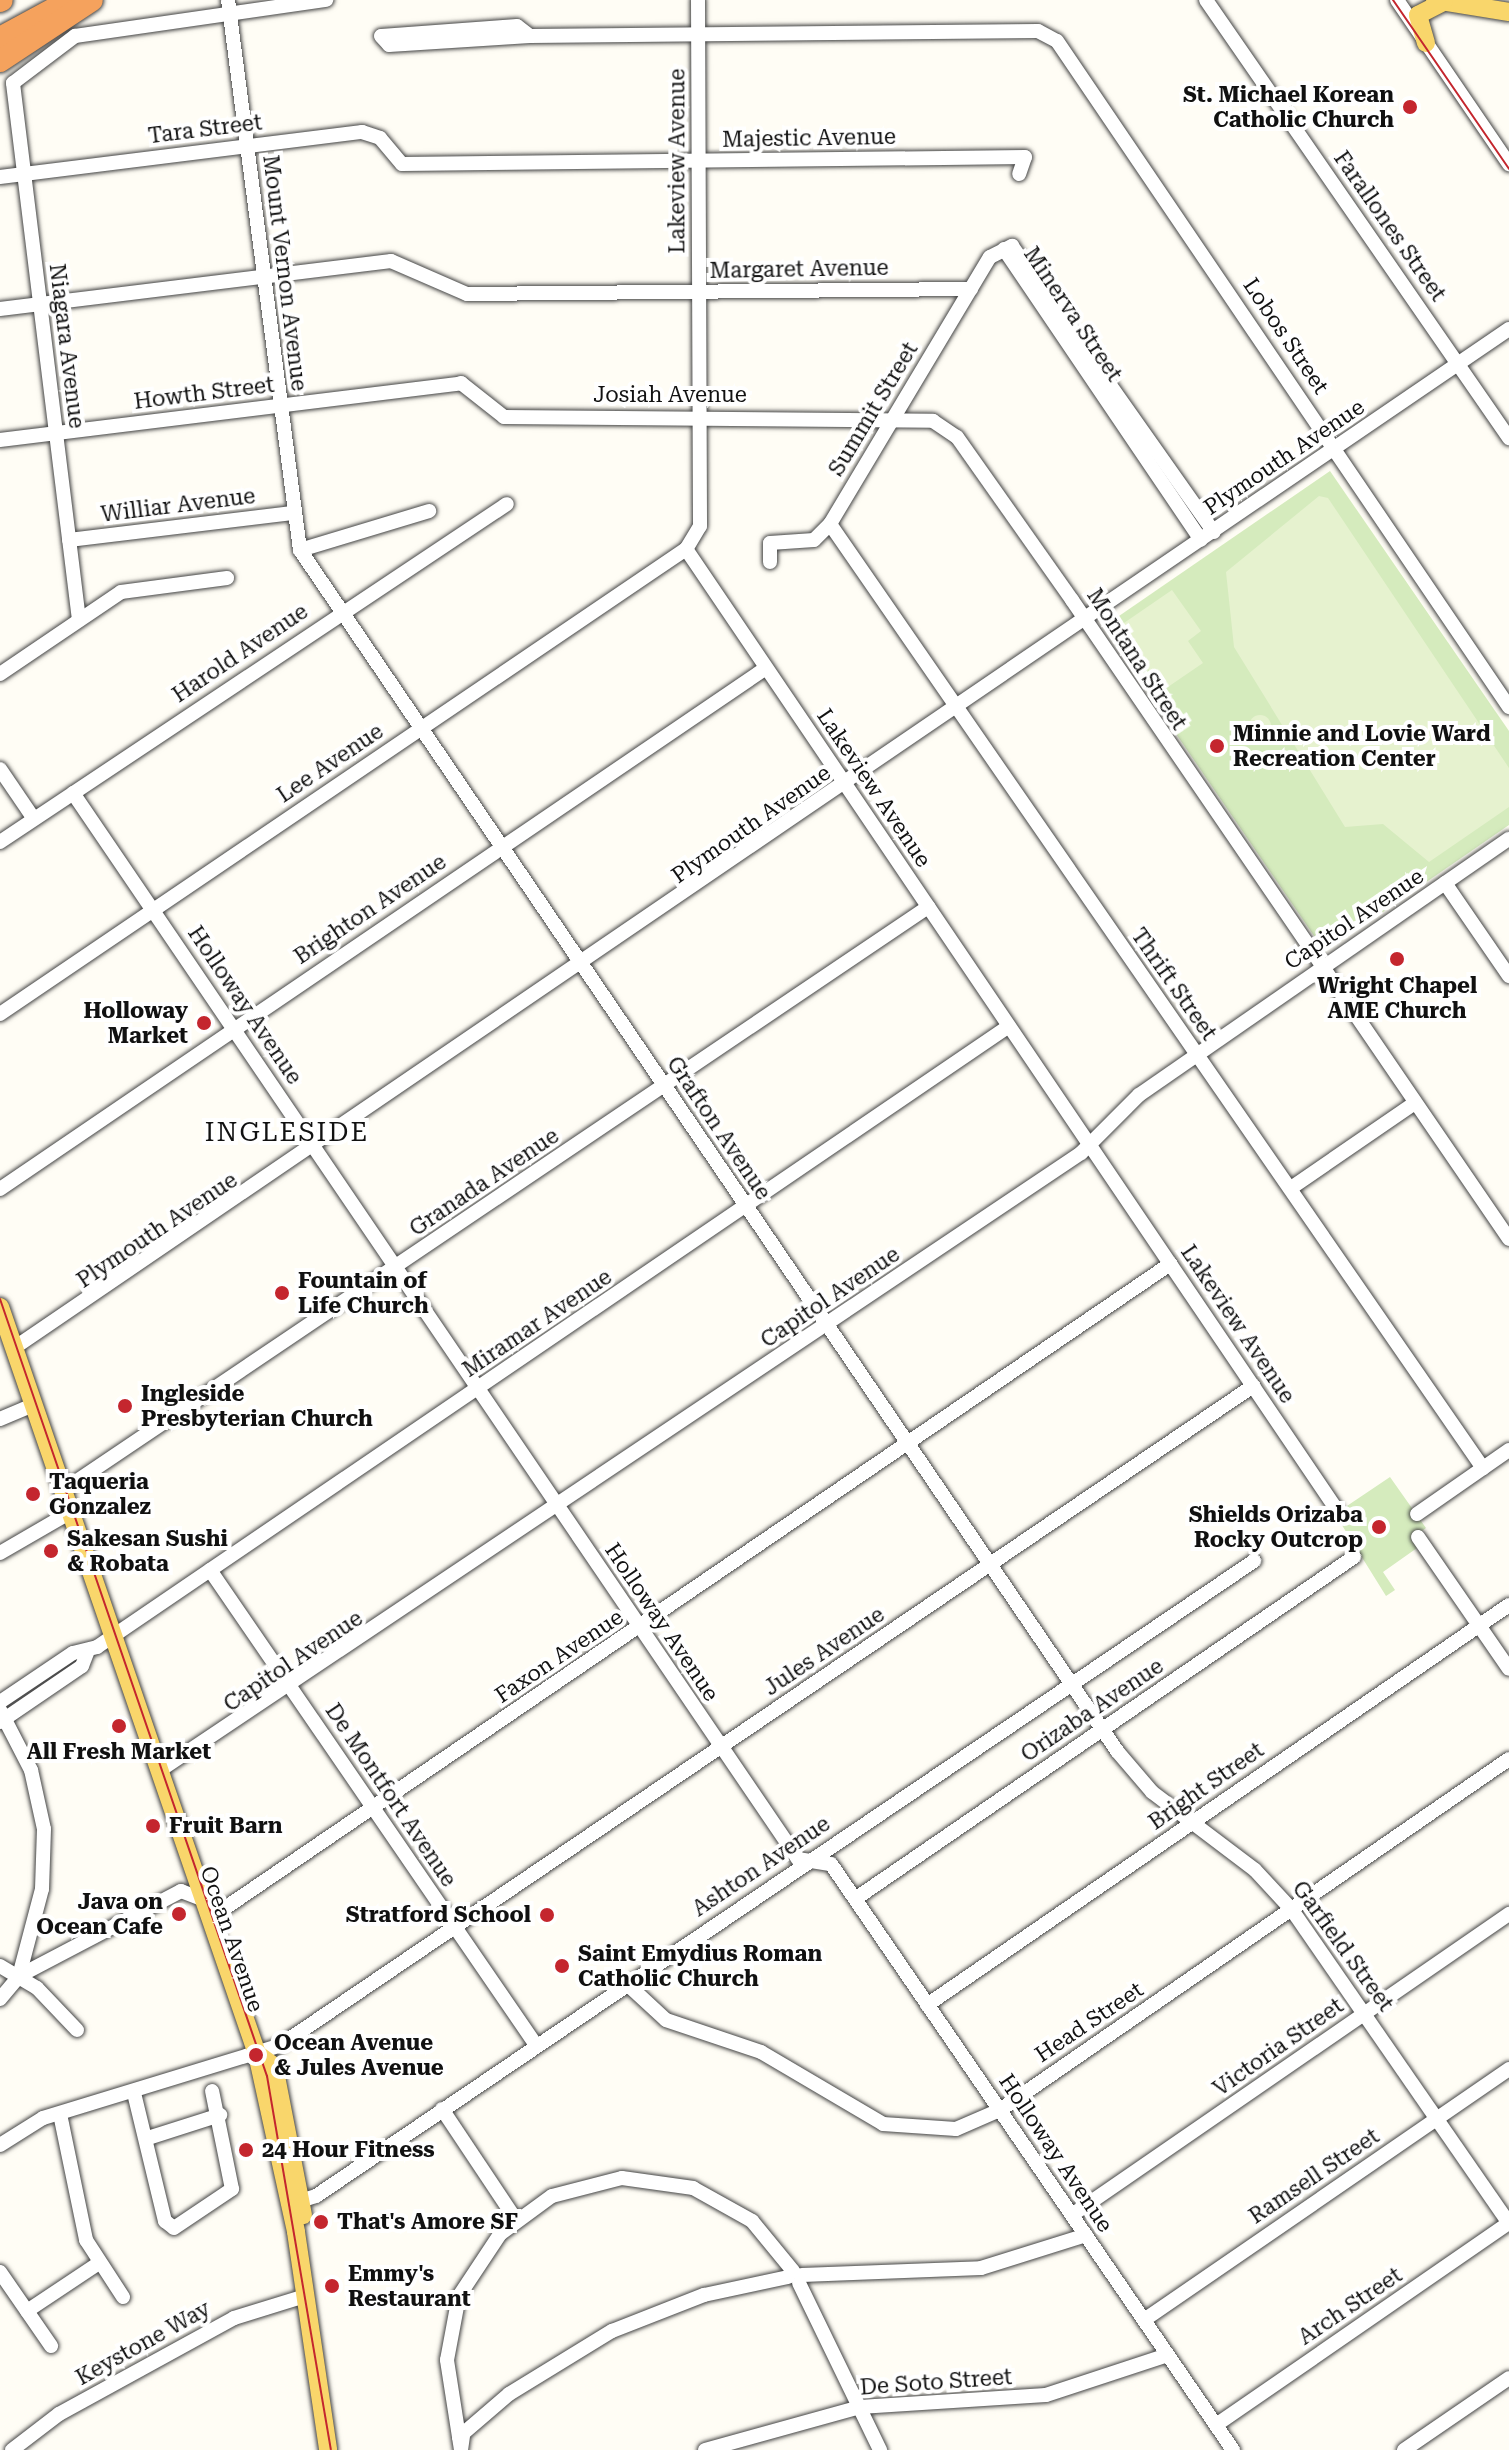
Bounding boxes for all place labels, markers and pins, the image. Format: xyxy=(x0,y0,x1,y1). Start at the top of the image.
place label: St. Michael Korean Catholic Church xyxy=(1183,81,1394,132)
marker: St. Michael Korean Catholic Church xyxy=(1401,98,1419,116)
place label: Minnie and Lovie Ward Recreation Center xyxy=(1233,720,1491,772)
marker: Minnie and Lovie Ward Recreation Center xyxy=(1208,737,1226,755)
marker: Wright Chapel AME Church xyxy=(1388,950,1406,968)
place label: Wright Chapel AME Church xyxy=(1317,972,1477,1024)
place label: Holloway Market xyxy=(83,997,188,1048)
marker: Holloway Market xyxy=(195,1014,213,1032)
place label: Fountain of Life Church xyxy=(298,1267,429,1318)
marker: Fountain of Life Church xyxy=(273,1284,291,1302)
place label: Ingleside Presbyterian Church xyxy=(141,1380,373,1432)
marker: Ingleside Presbyterian Church xyxy=(116,1397,134,1415)
place label: Taqueria Gonzalez xyxy=(49,1468,151,1520)
marker: Taqueria Gonzalez xyxy=(24,1485,42,1503)
place label: Shields Orizaba Rocky Outcrop xyxy=(1189,1501,1363,1552)
marker: Shields Orizaba Rocky Outcrop xyxy=(1370,1518,1388,1536)
place label: Sakesan Sushi & Robata xyxy=(67,1525,228,1576)
marker: Sakesan Sushi & Robata xyxy=(42,1542,60,1560)
marker: All Fresh Market xyxy=(110,1717,128,1735)
place label: All Fresh Market xyxy=(27,1739,211,1765)
place label: Fruit Barn xyxy=(169,1813,282,1839)
marker: Fruit Barn xyxy=(144,1817,162,1835)
place label: Java on Ocean Cafe xyxy=(36,1888,163,1940)
place label: Stratford School xyxy=(346,1902,531,1928)
marker: Java on Ocean Cafe xyxy=(170,1905,188,1923)
marker: Stratford School xyxy=(538,1906,556,1924)
place label: Saint Emydius Roman Catholic Church xyxy=(578,1940,822,1992)
marker: Saint Emydius Roman Catholic Church xyxy=(553,1957,571,1975)
place label: Ocean Avenue & Jules Avenue xyxy=(274,2029,444,2080)
marker: Ocean Avenue & Jules Avenue xyxy=(245,2044,267,2066)
place label: 24 Hour Fitness xyxy=(262,2137,435,2163)
marker: 24 Hour Fitness xyxy=(237,2141,255,2159)
place label: That's Amore SF xyxy=(337,2209,518,2235)
marker: That's Amore SF xyxy=(312,2213,330,2231)
place label: Emmy's Restaurant xyxy=(348,2260,471,2312)
marker: Emmy's Restaurant xyxy=(323,2277,341,2295)

